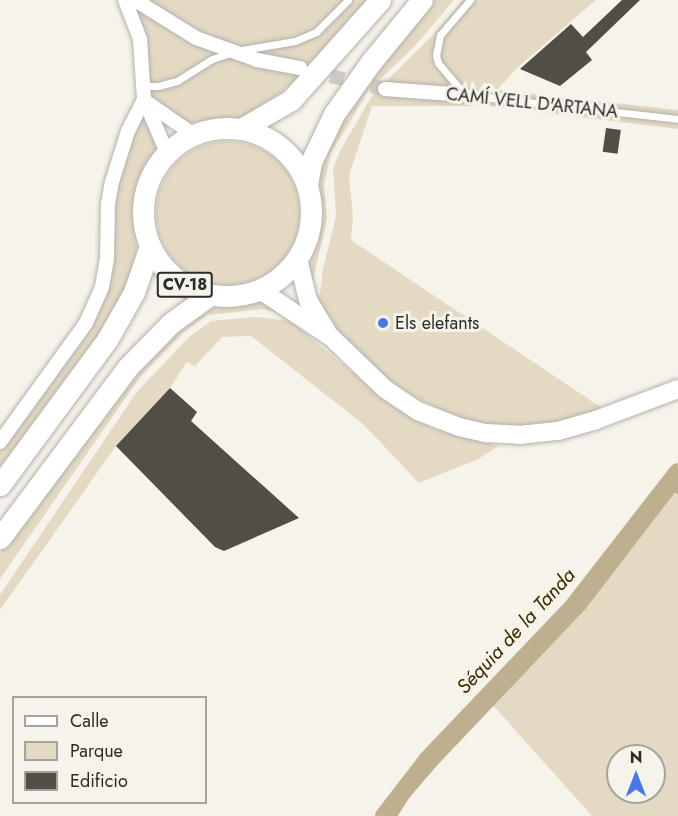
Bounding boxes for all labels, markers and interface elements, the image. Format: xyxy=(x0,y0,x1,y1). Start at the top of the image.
street label: CAMÍ VELL D'ARTANA xyxy=(445,83,619,123)
road number: CV-18 xyxy=(156,272,213,298)
place label: Els elefants xyxy=(395,312,479,334)
marker: Els elefants xyxy=(376,316,390,330)
water label: Séquia de la Tanda xyxy=(452,563,580,699)
legend xyxy=(12,696,207,804)
text: Calle xyxy=(70,708,109,734)
text: Parque xyxy=(70,738,123,764)
north arrow xyxy=(606,744,666,804)
text: N xyxy=(630,746,642,769)
text: Edificio xyxy=(70,768,128,794)

